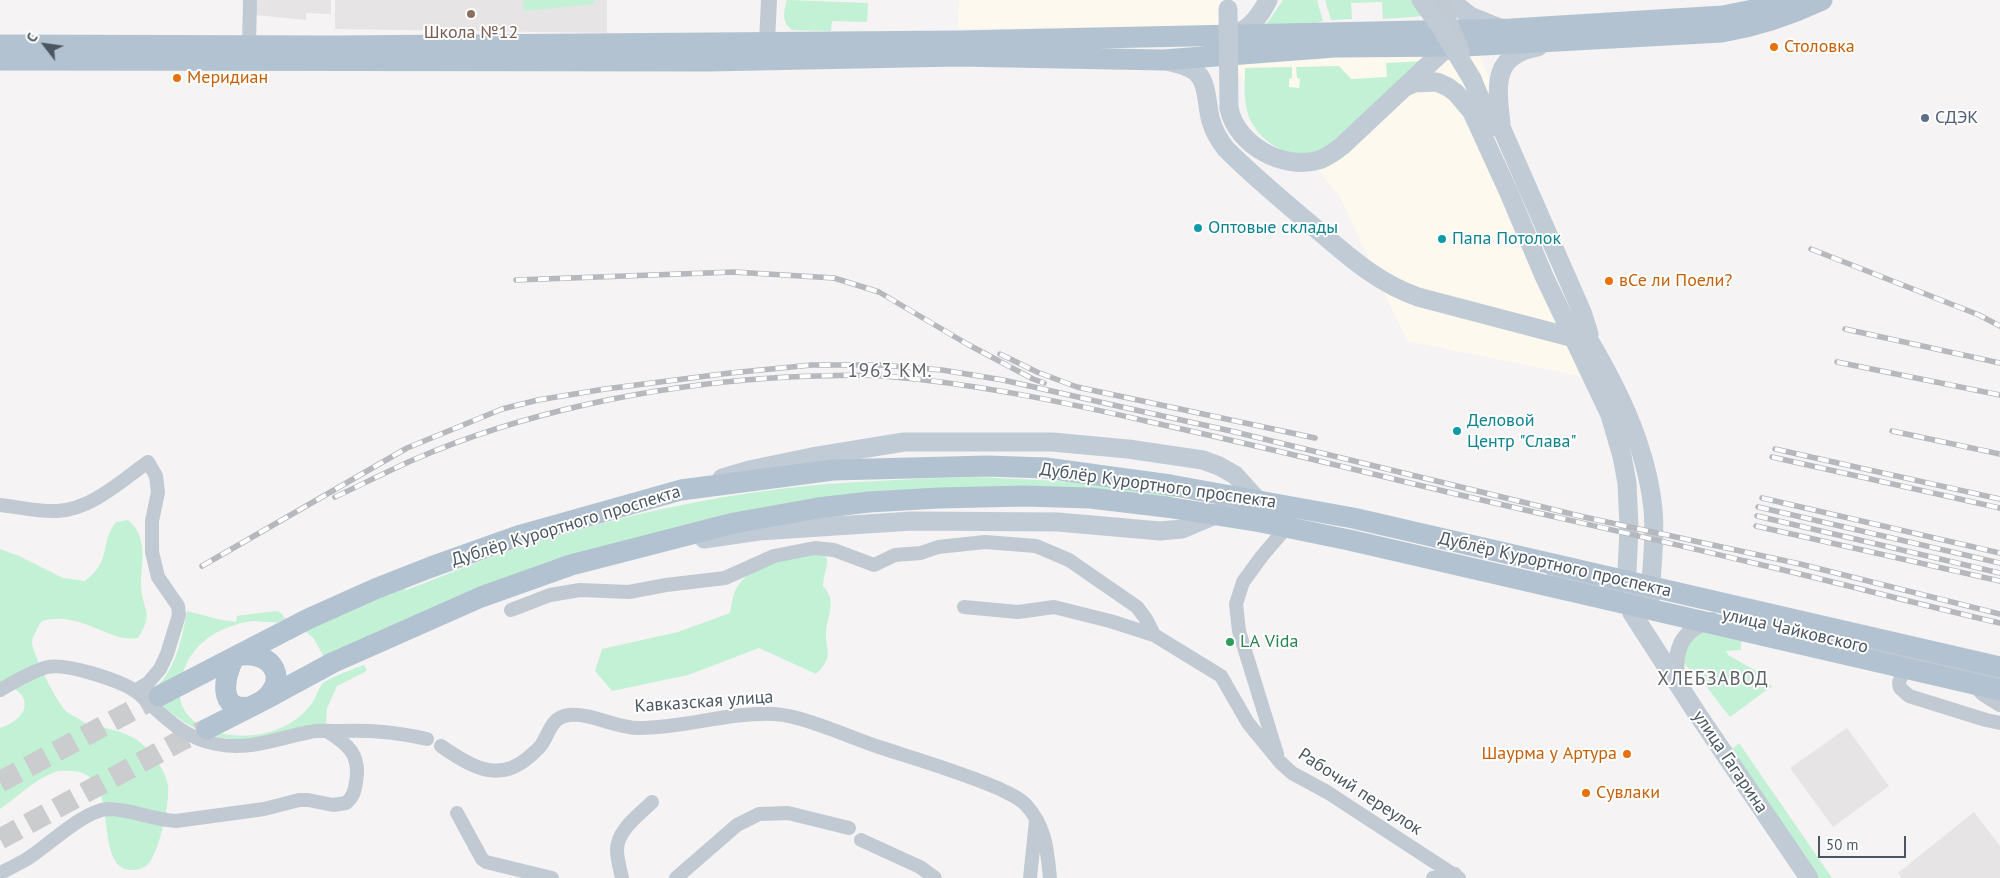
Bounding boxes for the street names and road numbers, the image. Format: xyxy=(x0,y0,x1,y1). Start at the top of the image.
street label: Дублёр Курортного проспекта xyxy=(1038,459,1278,513)
street label: Дублёр Курортного проспекта xyxy=(449,481,683,571)
street label: Дублёр Курортного проспекта xyxy=(1436,528,1674,602)
street label: улица Чайковского xyxy=(1720,604,1870,658)
street label: Кавказская улица xyxy=(634,686,774,718)
street label: улица Гагарина xyxy=(1688,707,1772,817)
street label: Рабочий переулок xyxy=(1294,744,1426,840)

